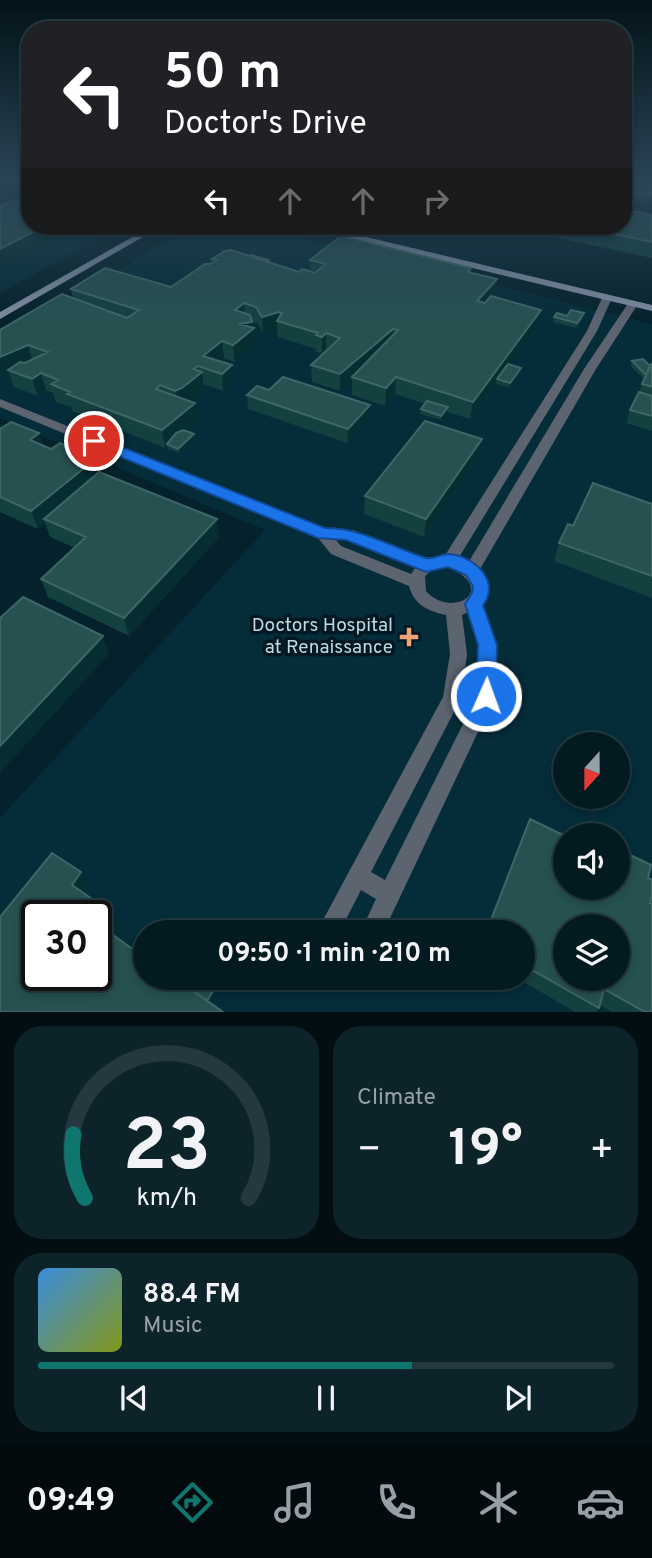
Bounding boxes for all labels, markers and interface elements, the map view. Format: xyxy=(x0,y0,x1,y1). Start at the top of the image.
text: 50 m xyxy=(164,44,281,106)
icon: left xyxy=(49,49,140,140)
text: Doctor's Drive xyxy=(164,105,367,145)
icon: left xyxy=(198,182,236,220)
icon: ahead xyxy=(271,182,309,220)
icon: ahead xyxy=(344,182,382,220)
icon: right xyxy=(417,182,455,220)
pin xyxy=(64,411,124,471)
icon: arrive xyxy=(75,422,113,460)
place label: Doctors Hospital at Renaissance xyxy=(252,614,393,660)
marker: Doctors Hospital at Renaissance xyxy=(399,627,419,647)
position arrow xyxy=(449,659,523,733)
north arrow xyxy=(553,732,630,808)
map controls xyxy=(553,732,630,991)
button: sound xyxy=(553,823,630,900)
speed limit sign: 30 xyxy=(21,900,112,991)
button: layers xyxy=(553,914,630,991)
text: 09:50 · 1 min · 210 m xyxy=(217,938,451,971)
text: Climate xyxy=(357,1084,436,1113)
text: 23 xyxy=(122,1105,211,1197)
text: 19° xyxy=(448,1118,523,1184)
text: − xyxy=(357,1127,382,1176)
text: + xyxy=(589,1127,614,1176)
text: km/h xyxy=(136,1183,197,1215)
text: 88.4 FM xyxy=(143,1279,241,1312)
text: Music xyxy=(143,1312,203,1341)
icon: previous xyxy=(115,1379,153,1417)
icon: pause xyxy=(307,1379,345,1417)
icon: next xyxy=(499,1379,537,1417)
icon: directions xyxy=(168,1478,217,1527)
icon: music xyxy=(270,1478,319,1527)
icon: phone xyxy=(372,1478,421,1527)
icon: climate xyxy=(474,1478,523,1527)
icon: car xyxy=(576,1478,625,1527)
text: 09:49 xyxy=(27,1482,115,1522)

